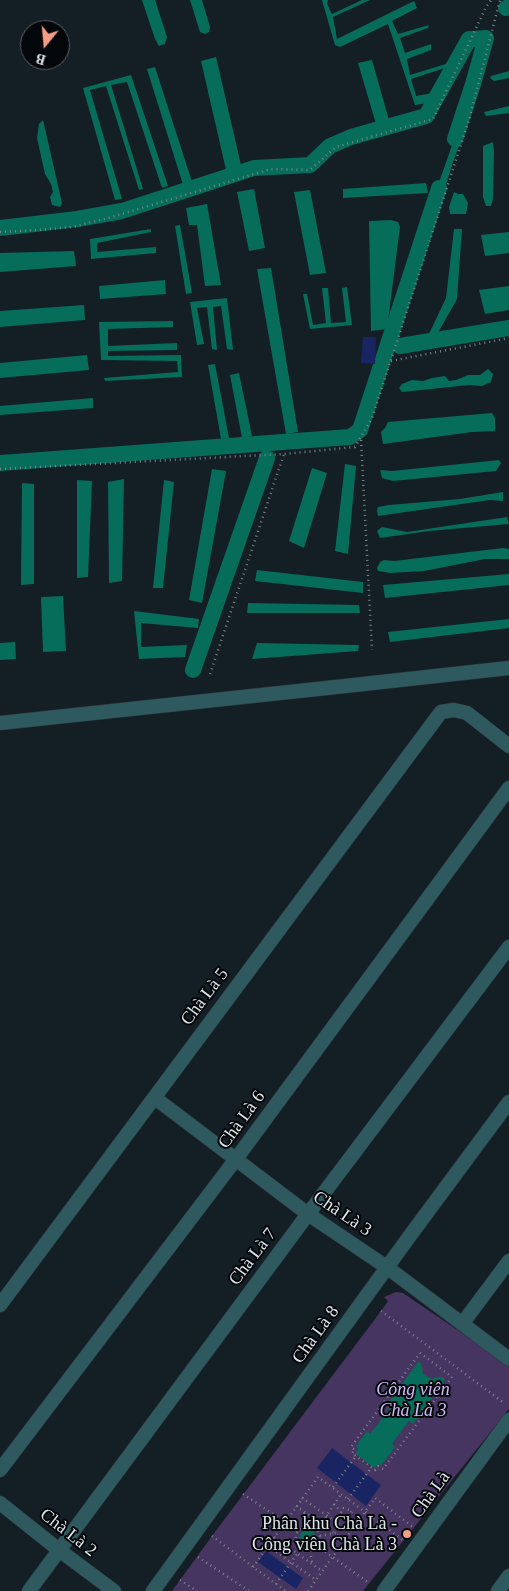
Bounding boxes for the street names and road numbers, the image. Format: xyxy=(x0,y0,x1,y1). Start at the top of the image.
street label: Chà Là 5 xyxy=(177,964,233,1030)
street label: Chà Là 6 xyxy=(214,1087,270,1153)
street label: Chà Là 3 xyxy=(309,1187,375,1241)
street label: Chà Là 7 xyxy=(225,1224,281,1290)
street label: Chà Là 8 xyxy=(288,1302,344,1368)
street label: Chà Là xyxy=(407,1467,455,1523)
street label: Chà Là 2 xyxy=(35,1504,101,1562)

